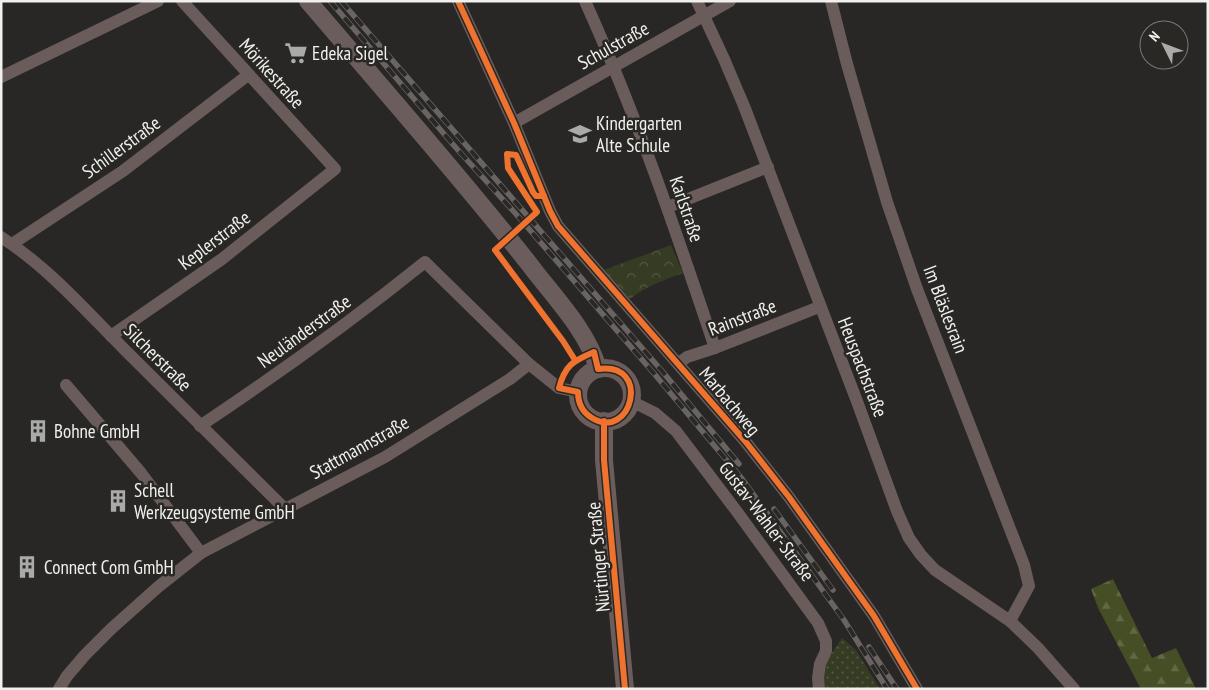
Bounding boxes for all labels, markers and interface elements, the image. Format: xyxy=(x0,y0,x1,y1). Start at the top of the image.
street label: Schulstraße xyxy=(573,16,653,74)
north arrow xyxy=(1139,20,1189,70)
text: N xyxy=(1145,27,1164,45)
street label: Mörikestraße xyxy=(234,33,310,113)
supermarket icon: Edeka Sigel xyxy=(283,40,309,66)
place label: Edeka Sigel xyxy=(312,41,389,65)
street label: Schillerstraße xyxy=(77,110,165,183)
place label: Kindergarten Alte Schule xyxy=(596,111,682,157)
school or university icon: Kindergarten Alte Schule xyxy=(567,121,593,147)
street label: Karlstraße xyxy=(665,173,709,245)
street label: Keplerstraße xyxy=(173,205,255,275)
street label: Im Bläslesrain xyxy=(918,262,974,356)
street label: Neuländerstraße xyxy=(253,289,355,373)
street label: Rainstraße xyxy=(705,293,779,341)
street label: Heuspachstraße xyxy=(833,314,893,421)
street label: Silcherstraße xyxy=(119,318,197,396)
street label: Marbachweg xyxy=(694,362,766,440)
street label: Stattmannstraße xyxy=(305,410,413,484)
building icon: Bohne GmbH xyxy=(25,418,51,444)
place label: Bohne GmbH xyxy=(54,419,140,443)
street label: Gustav-Wahler-Straße xyxy=(714,456,820,586)
place label: Schell Werkzeugsysteme GmbH xyxy=(134,478,295,524)
building icon: Schell Werkzeugsysteme GmbH xyxy=(105,488,131,514)
street label: Nürtinger Straße xyxy=(581,501,615,613)
building icon: Connect Com GmbH xyxy=(14,554,40,580)
place label: Connect Com GmbH xyxy=(44,555,174,579)

